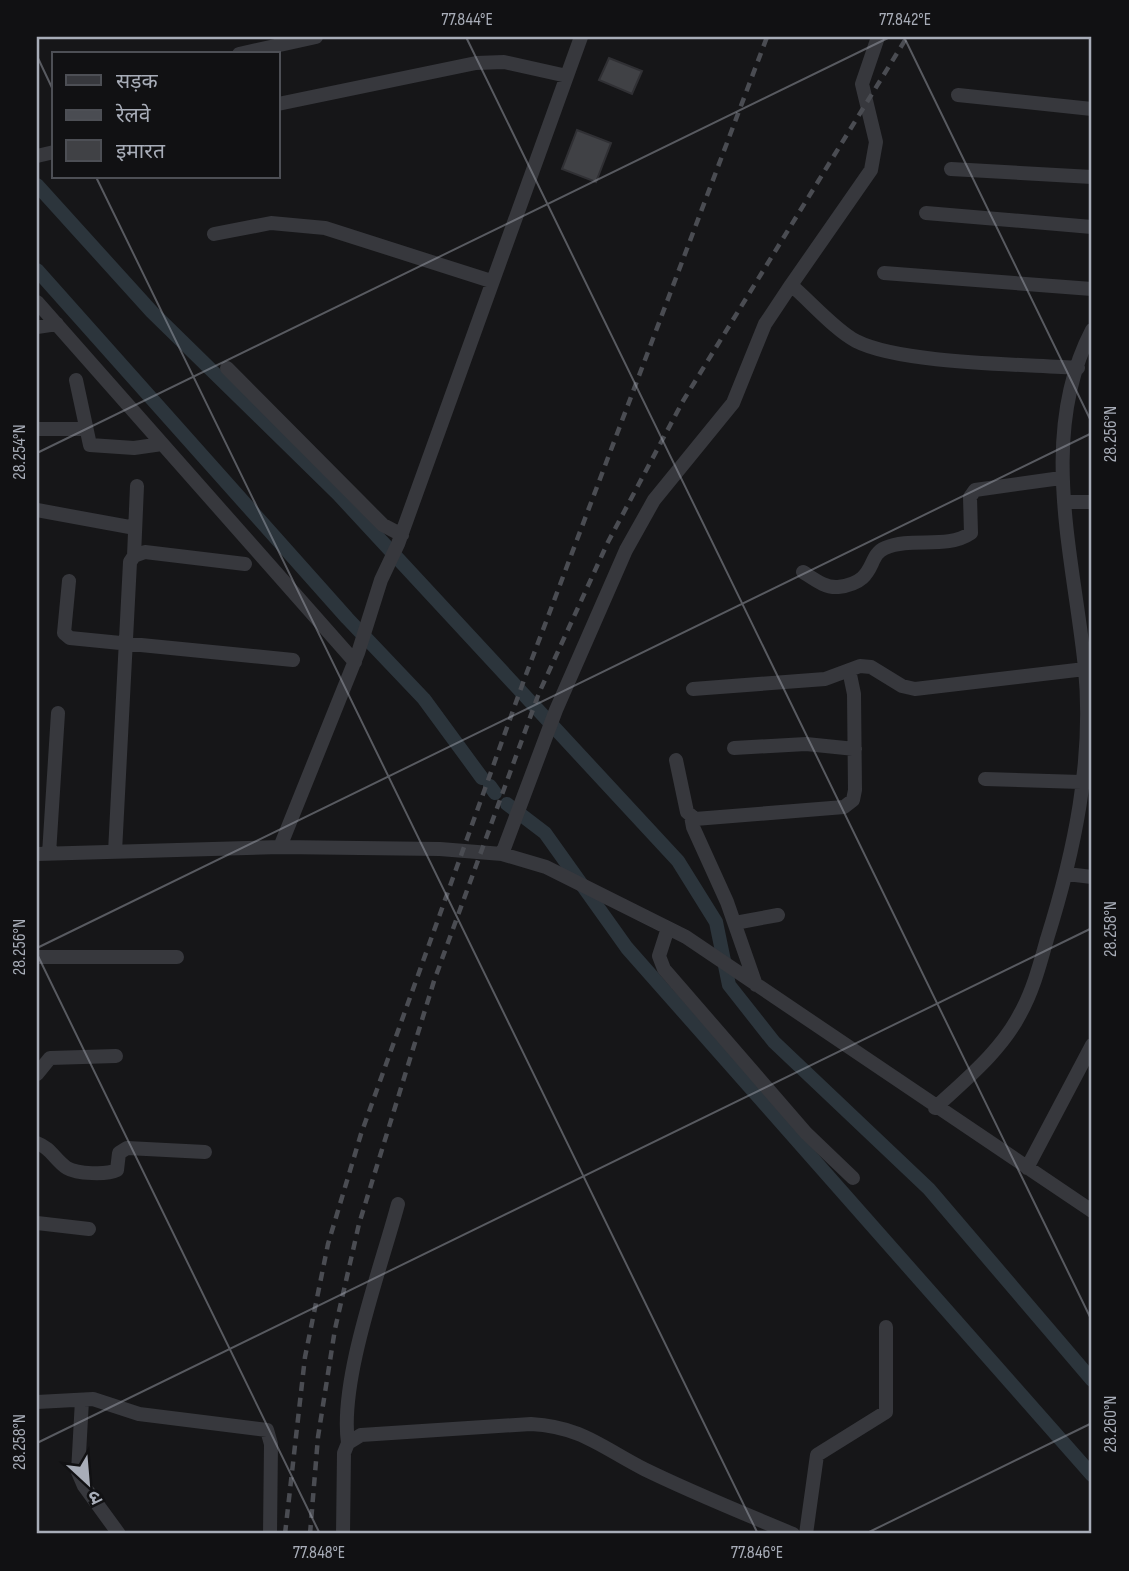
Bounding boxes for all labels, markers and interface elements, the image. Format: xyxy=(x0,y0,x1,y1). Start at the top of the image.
text: 77.844°E xyxy=(441,9,493,30)
text: 77.842°E xyxy=(879,9,931,30)
legend xyxy=(52,52,280,178)
text: सड़क xyxy=(116,69,158,94)
text: रेलवे xyxy=(115,103,151,128)
text: इमारत xyxy=(116,139,166,164)
text: 28.256°N xyxy=(1100,406,1121,462)
text: 28.254°N xyxy=(9,424,30,480)
text: 28.258°N xyxy=(1100,901,1121,957)
text: 28.256°N xyxy=(9,919,30,975)
text: 28.260°N xyxy=(1100,1395,1121,1453)
text: 28.258°N xyxy=(9,1414,30,1470)
north arrow xyxy=(52,1448,122,1518)
text: उ xyxy=(84,1484,105,1510)
text: 77.848°E xyxy=(293,1542,345,1563)
text: 77.846°E xyxy=(731,1542,783,1563)

